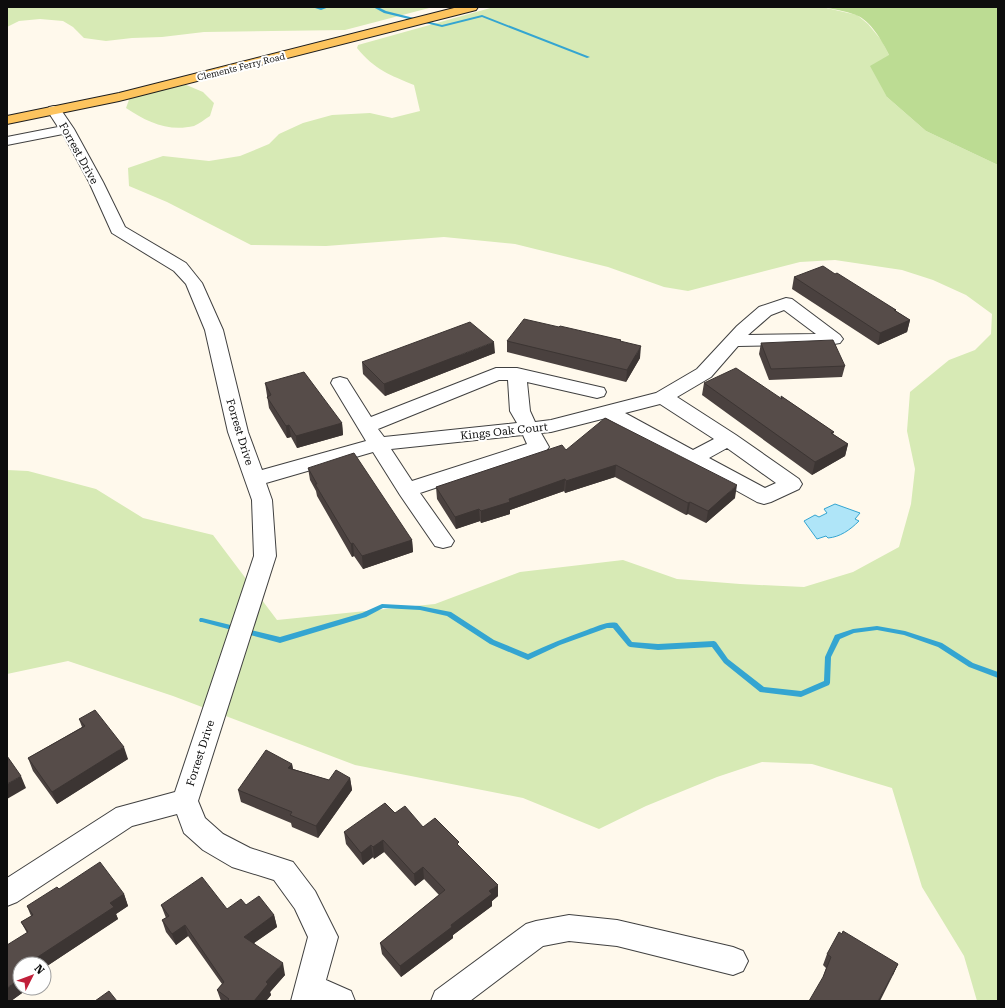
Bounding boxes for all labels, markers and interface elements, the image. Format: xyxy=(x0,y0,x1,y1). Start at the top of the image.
street label: Clements Ferry Road xyxy=(196,51,286,83)
street label: Forrest Drive xyxy=(56,120,101,186)
street label: Forrest Drive xyxy=(223,397,256,467)
street label: Kings Oak Court xyxy=(460,420,548,443)
street label: Forrest Drive xyxy=(184,718,217,788)
north arrow xyxy=(12,956,52,996)
text: N xyxy=(31,962,47,978)

